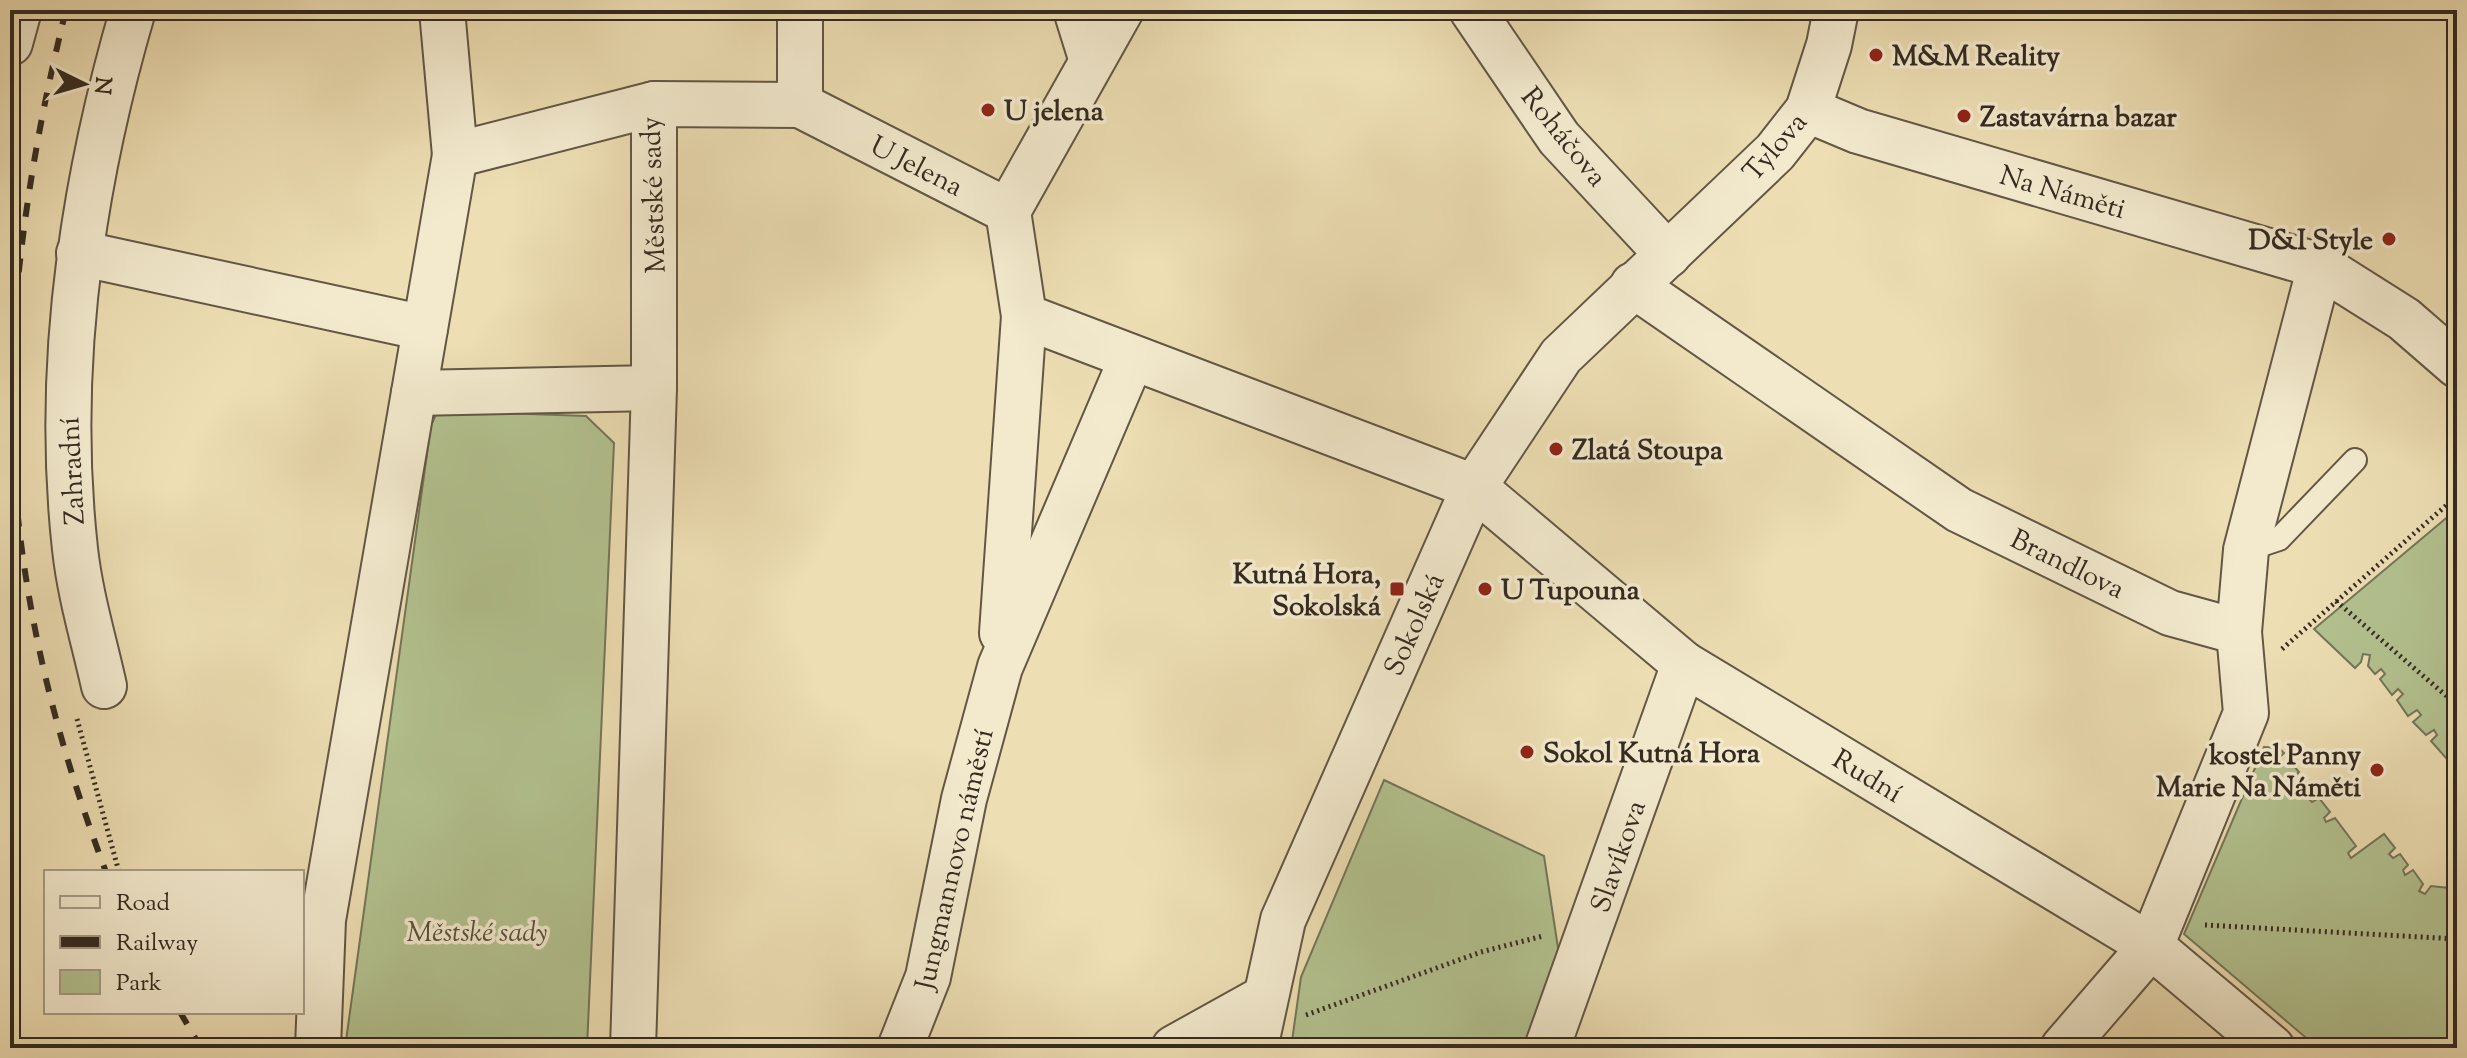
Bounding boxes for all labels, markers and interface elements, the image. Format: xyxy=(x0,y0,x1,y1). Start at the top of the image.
place label: M&M Reality xyxy=(1892,38,2060,78)
north arrow xyxy=(44,44,124,124)
marker: M&M Reality xyxy=(1867,46,1885,64)
text: N xyxy=(84,75,118,96)
street label: Roháčova xyxy=(1510,79,1615,196)
place label: U jelena xyxy=(1004,93,1104,133)
place label: Zastavárna bazar xyxy=(1980,99,2177,139)
marker: U jelena xyxy=(979,101,997,119)
street label: Tylova xyxy=(1735,104,1818,192)
marker: Zastavárna bazar xyxy=(1955,107,1973,125)
street label: Městské sady xyxy=(632,116,678,274)
street label: U Jelena xyxy=(862,127,969,208)
street label: Na Náměti xyxy=(1994,157,2130,231)
place label: D&I Style xyxy=(2249,222,2373,262)
marker: D&I Style xyxy=(2380,230,2398,248)
street label: Zahradní xyxy=(51,416,97,526)
place label: Zlatá Stoupa xyxy=(1572,432,1723,472)
marker: Zlatá Stoupa xyxy=(1547,440,1565,458)
street label: Brandlova xyxy=(2003,521,2131,611)
place label: Kutná Hora, Sokolská xyxy=(1233,556,1381,628)
street label: Sokolská xyxy=(1375,567,1456,683)
place label: U Tupouna xyxy=(1501,572,1640,612)
marker: Kutná Hora, Sokolská xyxy=(1388,580,1406,598)
marker: U Tupouna xyxy=(1476,580,1494,598)
street label: Jungmannovo náměstí xyxy=(906,725,1005,996)
place label: Sokol Kutná Hora xyxy=(1543,735,1760,775)
place label: kostel Panny Marie Na Náměti xyxy=(2156,737,2361,809)
street label: Rudní xyxy=(1824,741,1909,814)
marker: Sokol Kutná Hora xyxy=(1518,743,1536,761)
marker: kostel Panny Marie Na Náměti xyxy=(2368,761,2386,779)
street label: Slavíkova xyxy=(1582,795,1658,919)
legend xyxy=(44,870,304,1014)
text: Road xyxy=(116,887,170,921)
park label: Městské sady xyxy=(406,914,548,954)
text: Railway xyxy=(116,927,198,961)
text: Park xyxy=(116,967,162,1001)

